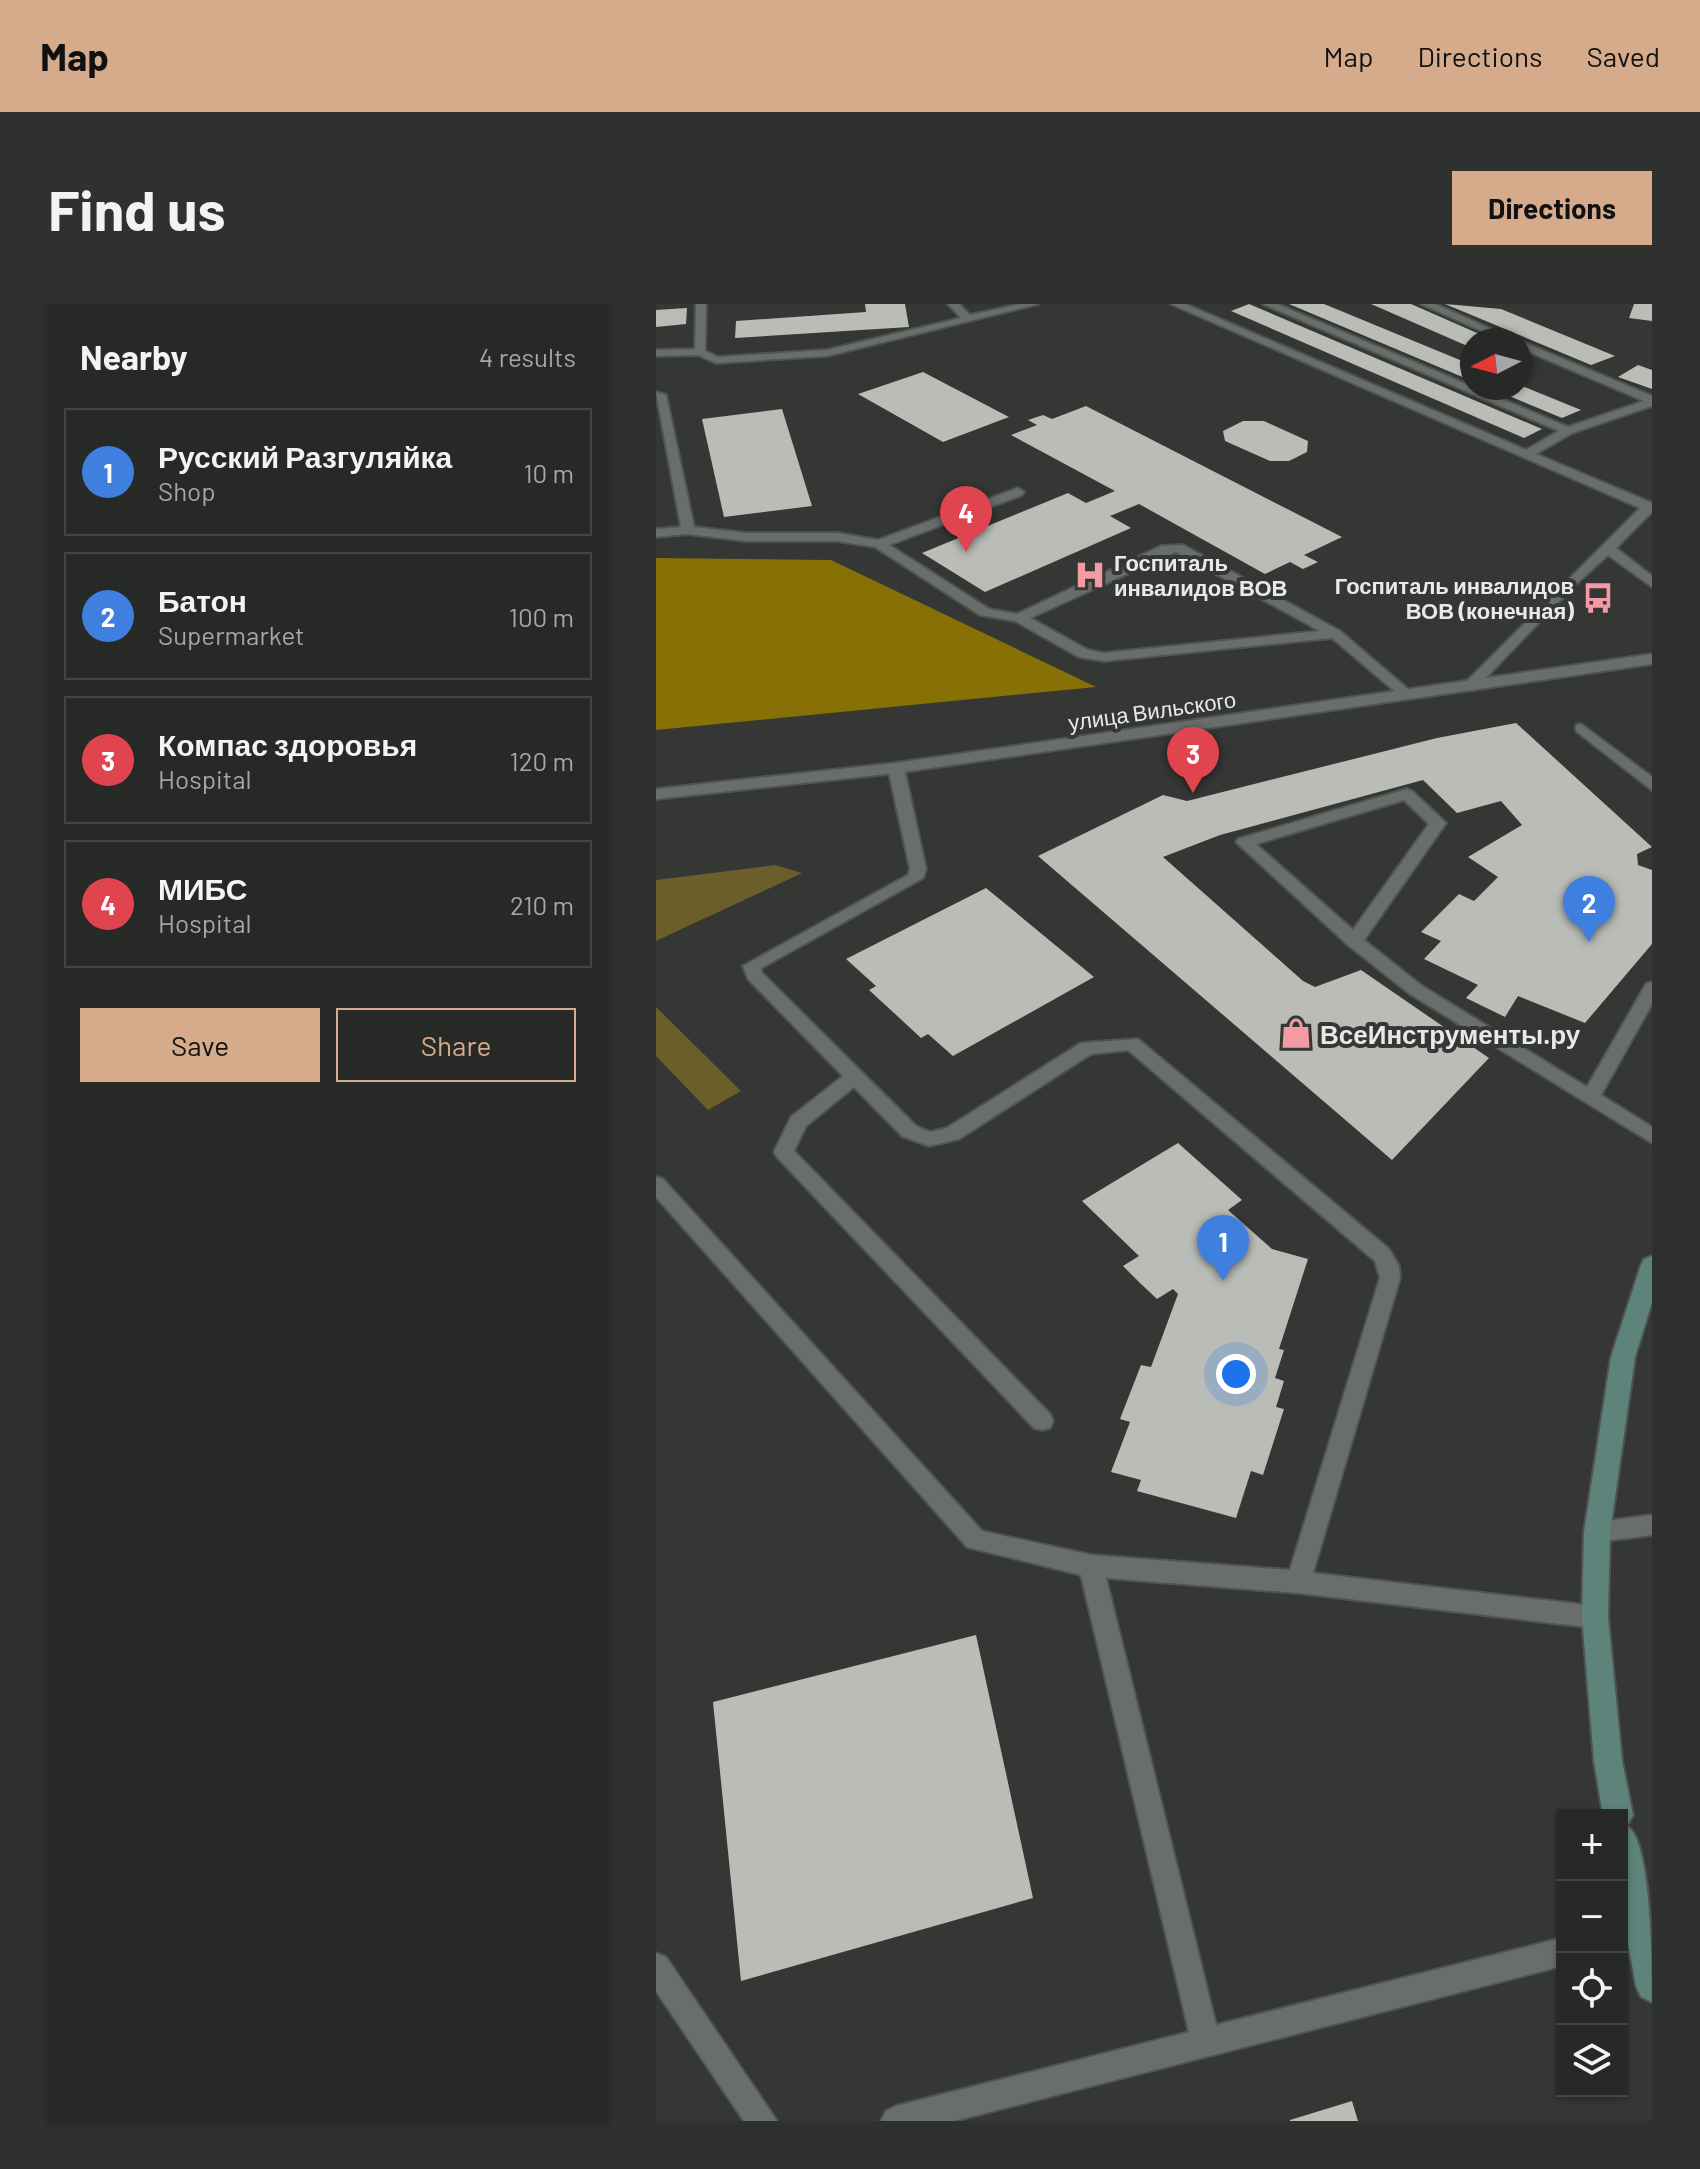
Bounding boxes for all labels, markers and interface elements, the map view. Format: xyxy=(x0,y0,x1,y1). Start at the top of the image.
text: Map xyxy=(40,33,109,79)
text: Map xyxy=(1324,39,1373,73)
text: Directions xyxy=(1417,39,1543,73)
text: Saved xyxy=(1587,39,1660,73)
button: Directions xyxy=(1452,171,1652,245)
text: Find us xyxy=(48,175,226,242)
north arrow xyxy=(1460,328,1532,400)
text: Nearby xyxy=(80,336,188,377)
text: 4 results xyxy=(479,341,576,372)
text: Русский Разгуляйка xyxy=(158,438,452,474)
text: 1 xyxy=(103,457,113,488)
text: 10 m xyxy=(524,457,574,488)
text: Shop xyxy=(158,475,216,506)
pin: 4 xyxy=(940,486,992,552)
place label: Госпиталь инвалидов ВОВ xyxy=(1114,549,1287,601)
hospital icon: Госпиталь инвалидов ВОВ xyxy=(1073,558,1107,592)
place label: Госпиталь инвалидов ВОВ (конечная) xyxy=(1335,572,1574,623)
bus stop icon: Госпиталь инвалидов ВОВ (конечная) xyxy=(1581,581,1615,615)
text: Батон xyxy=(158,582,247,618)
text: 2 xyxy=(101,601,115,632)
text: 100 m xyxy=(509,601,574,632)
text: Supermarket xyxy=(158,619,305,650)
street label: улица Вильского xyxy=(1066,685,1238,736)
text: Компас здоровья xyxy=(158,726,417,762)
pin: 3 xyxy=(1167,727,1219,793)
text: 3 xyxy=(101,745,115,776)
text: 120 m xyxy=(510,745,574,776)
text: Hospital xyxy=(158,763,251,794)
text: МИБС xyxy=(158,870,247,906)
pin: 2 xyxy=(1563,876,1615,942)
text: 4 xyxy=(100,889,116,920)
text: 210 m xyxy=(510,889,574,920)
text: Hospital xyxy=(158,907,251,938)
button: Save xyxy=(80,1008,320,1082)
button: Share xyxy=(336,1008,576,1082)
shop icon: ВсеИнструменты.ру xyxy=(1279,1016,1313,1050)
place label: ВсеИнструменты.ру xyxy=(1320,1018,1581,1049)
pin: 1 xyxy=(1197,1215,1249,1281)
your location xyxy=(1216,1354,1256,1394)
map controls xyxy=(1556,1809,1628,2097)
button: + xyxy=(1556,1809,1628,1881)
button: − xyxy=(1556,1881,1628,1953)
button: locate xyxy=(1556,1953,1628,2025)
button: layers xyxy=(1556,2025,1628,2097)

